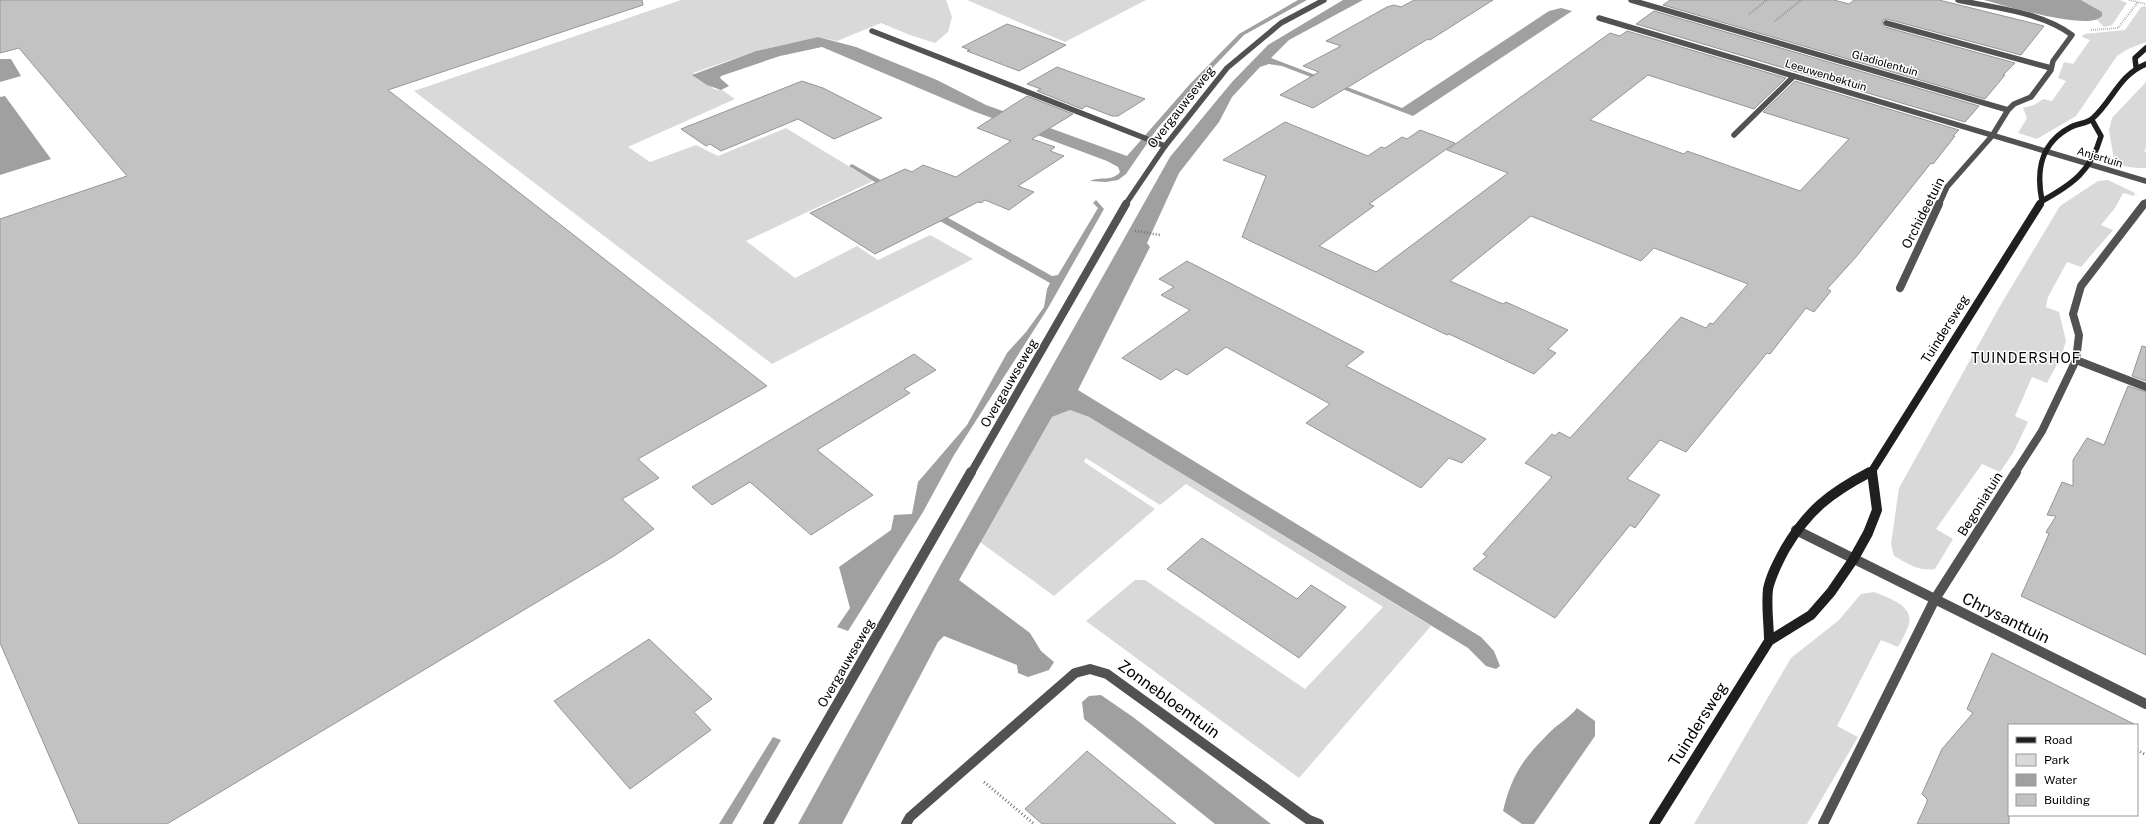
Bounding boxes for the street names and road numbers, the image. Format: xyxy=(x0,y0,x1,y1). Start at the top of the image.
street label: Gladiolentuin xyxy=(1851,48,1919,78)
street label: Leeuwenbektuin xyxy=(1784,57,1868,93)
street label: Overgauwseweg xyxy=(1144,63,1218,151)
street label: Anjertuin xyxy=(2076,144,2124,170)
street label: Orchideetuin xyxy=(1899,175,1947,251)
street label: Tuindersweg xyxy=(1918,292,1972,366)
street label: Overgauwseweg xyxy=(977,336,1041,430)
street label: Begoniatuin xyxy=(1954,469,2006,539)
street label: Chrysanttuin xyxy=(1959,589,2053,647)
street label: Overgauwseweg xyxy=(814,616,878,710)
street label: Zonnebloemtuin xyxy=(1114,656,1224,742)
street label: Tuindersweg xyxy=(1665,678,1731,770)

